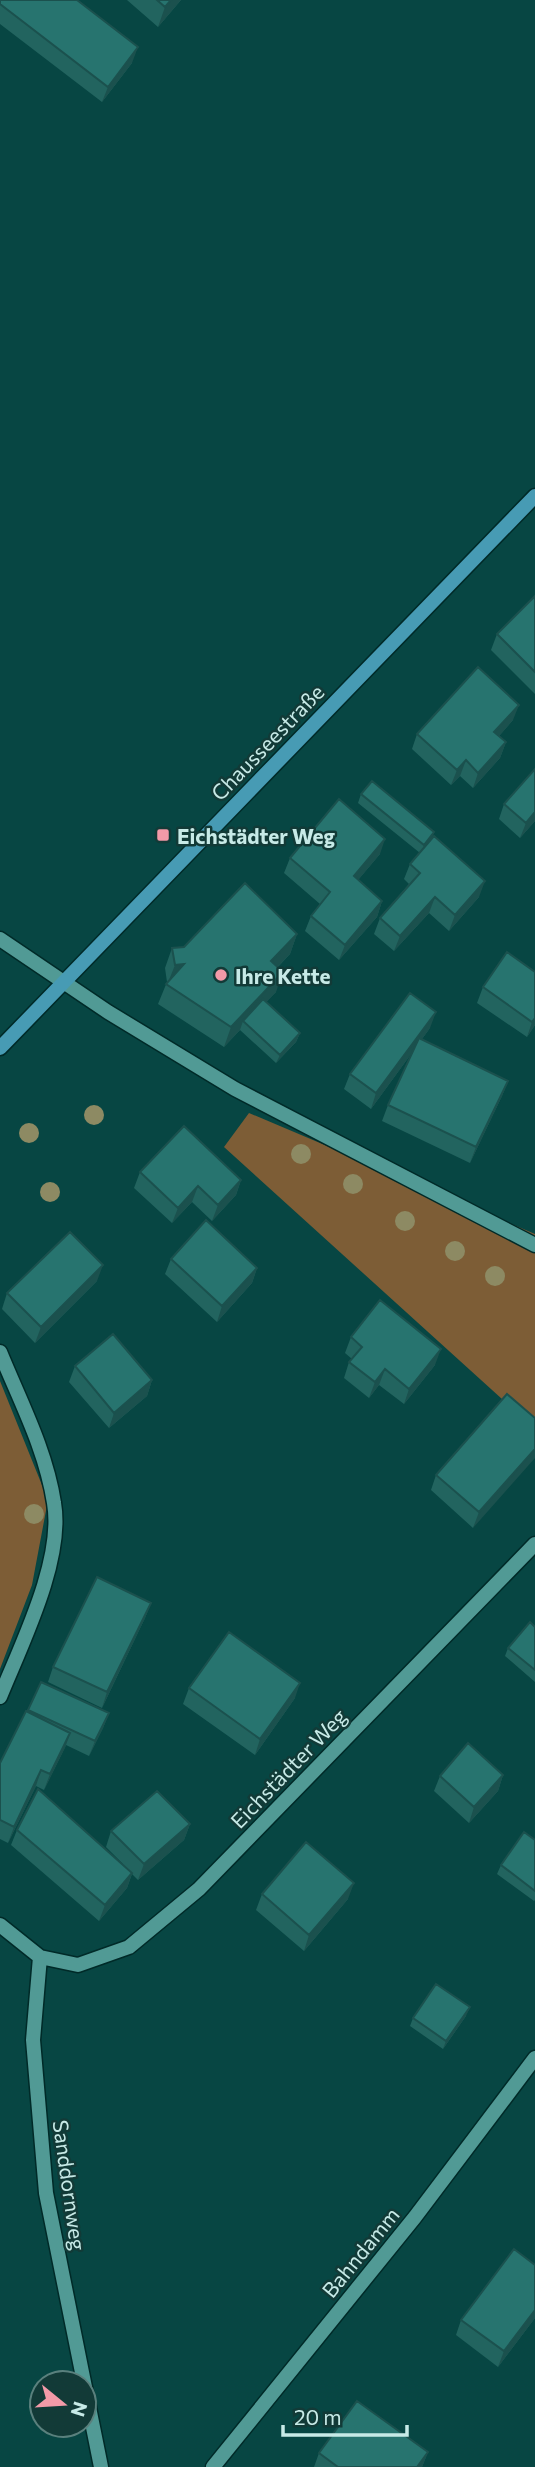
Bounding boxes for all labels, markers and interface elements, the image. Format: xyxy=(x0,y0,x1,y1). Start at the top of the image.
street label: Chausseestraße xyxy=(205,679,329,805)
place label: Eichstädter Weg xyxy=(177,823,336,848)
marker: Eichstädter Weg xyxy=(155,827,171,843)
place label: Ihre Kette xyxy=(235,963,331,988)
marker: Ihre Kette xyxy=(213,967,229,983)
street label: Eichstädter Weg xyxy=(225,1703,351,1833)
street label: Sanddornweg xyxy=(48,2118,92,2252)
street label: Bahndamm xyxy=(316,2202,404,2302)
north arrow xyxy=(28,2369,98,2439)
scale bar xyxy=(283,2394,407,2438)
text: N xyxy=(67,2399,93,2420)
text: 20 m xyxy=(294,2404,342,2429)

